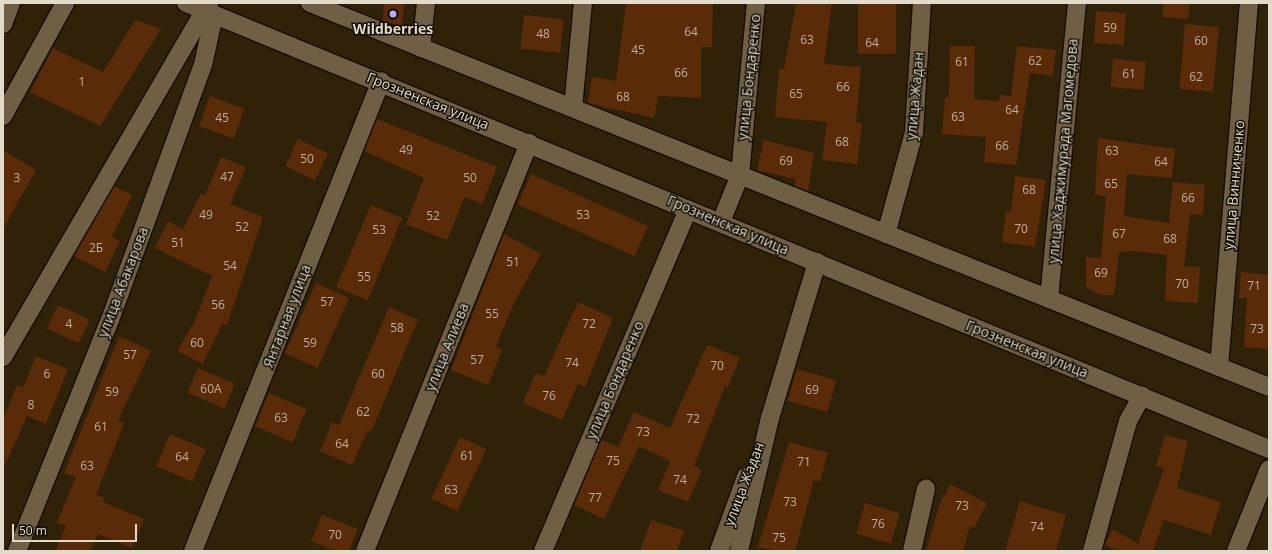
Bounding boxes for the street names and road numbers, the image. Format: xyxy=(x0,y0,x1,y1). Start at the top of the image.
street label: улица Бондаренко xyxy=(734,13,764,141)
street label: улица Хаджимурада Магомедова xyxy=(1045,38,1081,264)
street label: улица Жадан xyxy=(903,51,927,141)
street label: Грозненская улица xyxy=(364,69,492,133)
street label: улица Винниченко xyxy=(1220,120,1248,250)
street label: Грозненская улица xyxy=(665,192,791,258)
street label: улица Абакарова xyxy=(94,224,152,340)
street label: Янтарная улица xyxy=(260,262,314,370)
street label: улица Алиева xyxy=(422,300,472,394)
street label: Грозненская улица xyxy=(963,317,1091,381)
street label: улица Бондаренко xyxy=(583,318,647,442)
street label: улица Жадан xyxy=(720,440,768,528)

